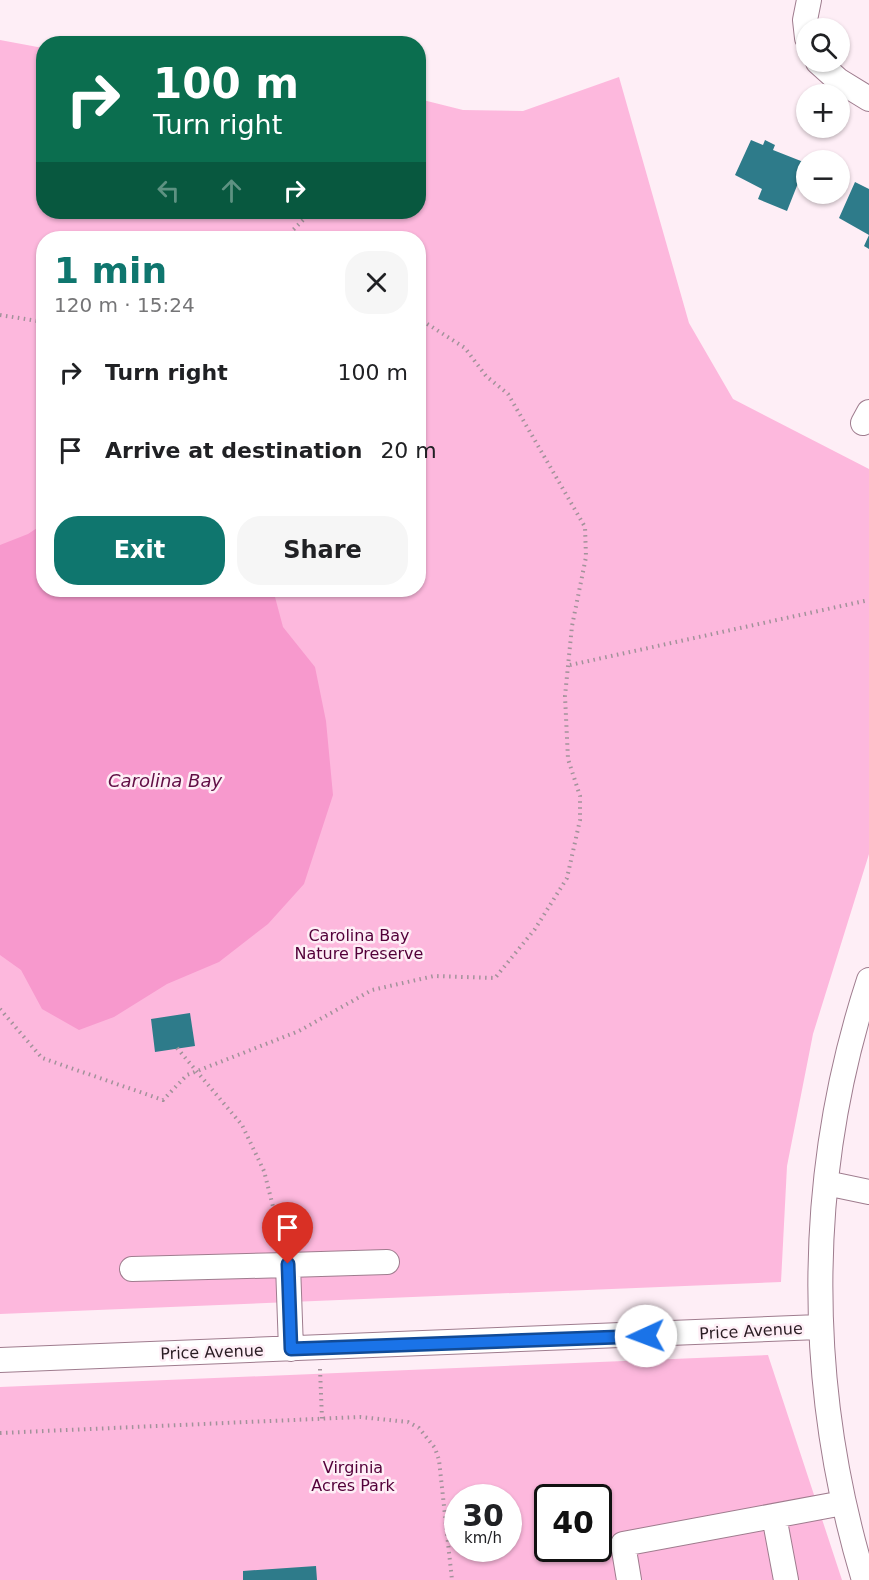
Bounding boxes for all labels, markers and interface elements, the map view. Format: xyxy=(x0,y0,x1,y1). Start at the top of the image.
map controls xyxy=(796,18,850,204)
button: search xyxy=(796,18,850,72)
text: 100 m xyxy=(153,59,299,108)
icon: right xyxy=(54,60,132,138)
button: + xyxy=(796,84,850,138)
text: Turn right xyxy=(153,109,282,140)
button: − xyxy=(796,150,850,204)
icon: left xyxy=(152,174,185,207)
icon: ahead xyxy=(215,174,248,207)
icon: right xyxy=(278,174,311,207)
text: 1 min xyxy=(54,250,167,291)
button: close xyxy=(345,251,408,314)
text: 120 m · 15:24 xyxy=(54,293,195,317)
icon: right xyxy=(54,356,87,389)
text: Turn right xyxy=(105,360,228,385)
text: 100 m xyxy=(338,360,408,385)
icon: arrive xyxy=(54,434,87,467)
text: Arrive at destination xyxy=(105,438,362,463)
text: 20 m xyxy=(380,438,437,463)
button: Exit xyxy=(54,516,225,585)
button: Share xyxy=(237,516,408,585)
water label: Carolina Bay xyxy=(108,770,222,791)
park label: Carolina Bay Nature Preserve xyxy=(295,926,423,963)
pin xyxy=(262,1202,313,1264)
icon: arrive xyxy=(271,1211,304,1244)
position arrow xyxy=(614,1304,678,1368)
street label: Price Avenue xyxy=(699,1319,803,1343)
street label: Price Avenue xyxy=(160,1341,264,1363)
park label: Virginia Acres Park xyxy=(311,1458,396,1495)
speed limit sign: 40 xyxy=(534,1484,612,1562)
text: 30 xyxy=(462,1498,504,1533)
text: km/h xyxy=(464,1529,502,1547)

